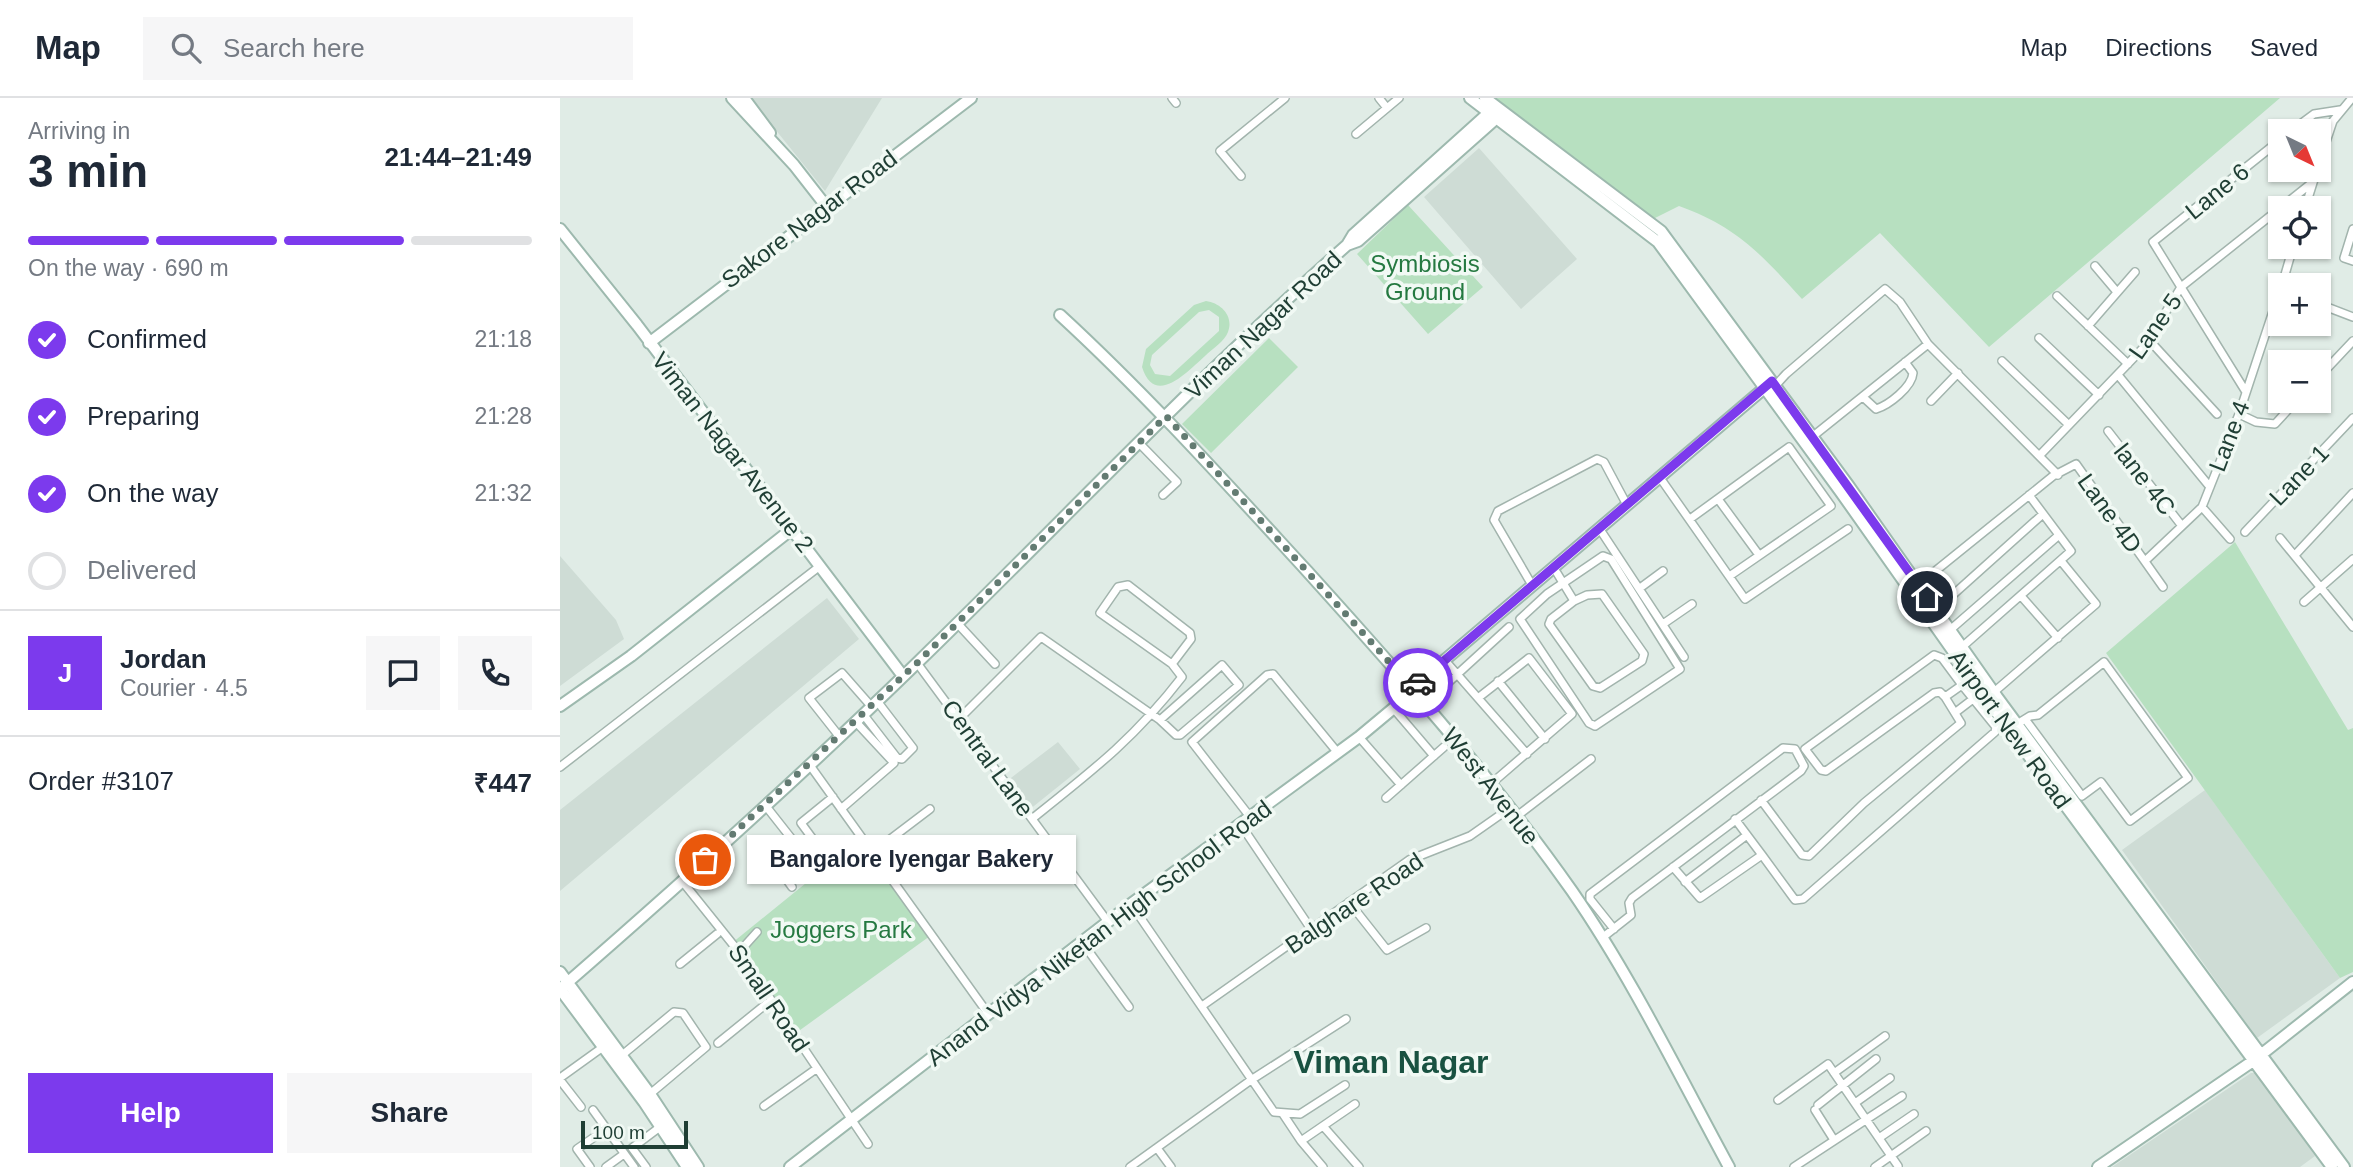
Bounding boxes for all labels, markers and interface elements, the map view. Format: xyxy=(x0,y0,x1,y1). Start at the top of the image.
search box xyxy=(143,17,633,80)
text: Map xyxy=(35,29,101,66)
icon: search xyxy=(167,29,205,67)
text: Search here xyxy=(223,33,365,63)
text: Map xyxy=(2021,34,2067,61)
text: Directions xyxy=(2105,34,2212,61)
text: Saved xyxy=(2250,34,2318,61)
text: Arriving in xyxy=(28,118,130,144)
north arrow xyxy=(2268,119,2331,182)
map controls xyxy=(2268,119,2331,413)
text: 21:44–21:49 xyxy=(385,142,532,172)
street label: Sakore Nagar Road xyxy=(716,144,902,294)
text: 3 min xyxy=(28,145,148,197)
street label: Lane 6 xyxy=(2180,157,2254,225)
button: locate xyxy=(2268,196,2331,259)
street label: Viman Nagar Road xyxy=(1179,246,1347,404)
park label: Symbiosis Ground xyxy=(1370,250,1480,305)
text: On the way · 690 m xyxy=(28,255,229,281)
button: + xyxy=(2268,273,2331,336)
street label: Lane 5 xyxy=(2123,288,2187,364)
icon: check xyxy=(28,321,66,359)
text: Confirmed xyxy=(87,324,207,354)
text: 21:18 xyxy=(474,326,532,352)
street label: Viman Nagar Avenue 2 xyxy=(647,347,819,557)
button: − xyxy=(2268,350,2331,413)
street label: Lane 4 xyxy=(2203,397,2255,475)
icon: check xyxy=(28,398,66,436)
text: Preparing xyxy=(87,401,200,431)
text: 21:28 xyxy=(474,403,532,429)
street label: lane 4C xyxy=(2109,438,2181,520)
street label: Lane 1 xyxy=(2264,439,2334,511)
street label: Lane 4D xyxy=(2072,468,2148,558)
icon: check xyxy=(28,475,66,513)
text: On the way xyxy=(87,478,219,508)
text: 21:32 xyxy=(474,480,532,506)
text: Delivered xyxy=(87,555,197,585)
pin xyxy=(1897,567,1957,627)
icon: home xyxy=(1908,578,1946,616)
button: chat xyxy=(366,636,440,710)
button: phone xyxy=(458,636,532,710)
text: Jordan xyxy=(120,644,207,674)
street label: Airport New Road xyxy=(1943,644,2077,814)
courier xyxy=(1383,648,1453,718)
text: J xyxy=(58,658,72,688)
icon: car xyxy=(1399,664,1437,702)
text: Courier · 4.5 xyxy=(120,675,248,701)
street label: Central Lane xyxy=(937,694,1039,822)
street label: West Avenue xyxy=(1437,722,1545,850)
text: Order #3107 xyxy=(28,766,174,796)
text: ₹447 xyxy=(474,768,532,798)
street label: Anand Vidya Niketan High School Road xyxy=(922,795,1276,1071)
pin xyxy=(675,830,735,890)
callout: Bangalore Iyengar Bakery xyxy=(747,836,1076,884)
icon: bag xyxy=(686,841,724,879)
text: Bangalore Iyengar Bakery xyxy=(770,846,1053,872)
street label: Balghare Road xyxy=(1280,847,1428,959)
park label: Joggers Park xyxy=(770,916,913,943)
street label: Small Road xyxy=(723,939,815,1057)
district label: Viman Nagar xyxy=(1293,1044,1489,1080)
button: Help xyxy=(28,1073,273,1153)
button: Share xyxy=(287,1073,532,1153)
scale bar xyxy=(581,1118,688,1150)
text: 100 m xyxy=(592,1122,645,1143)

